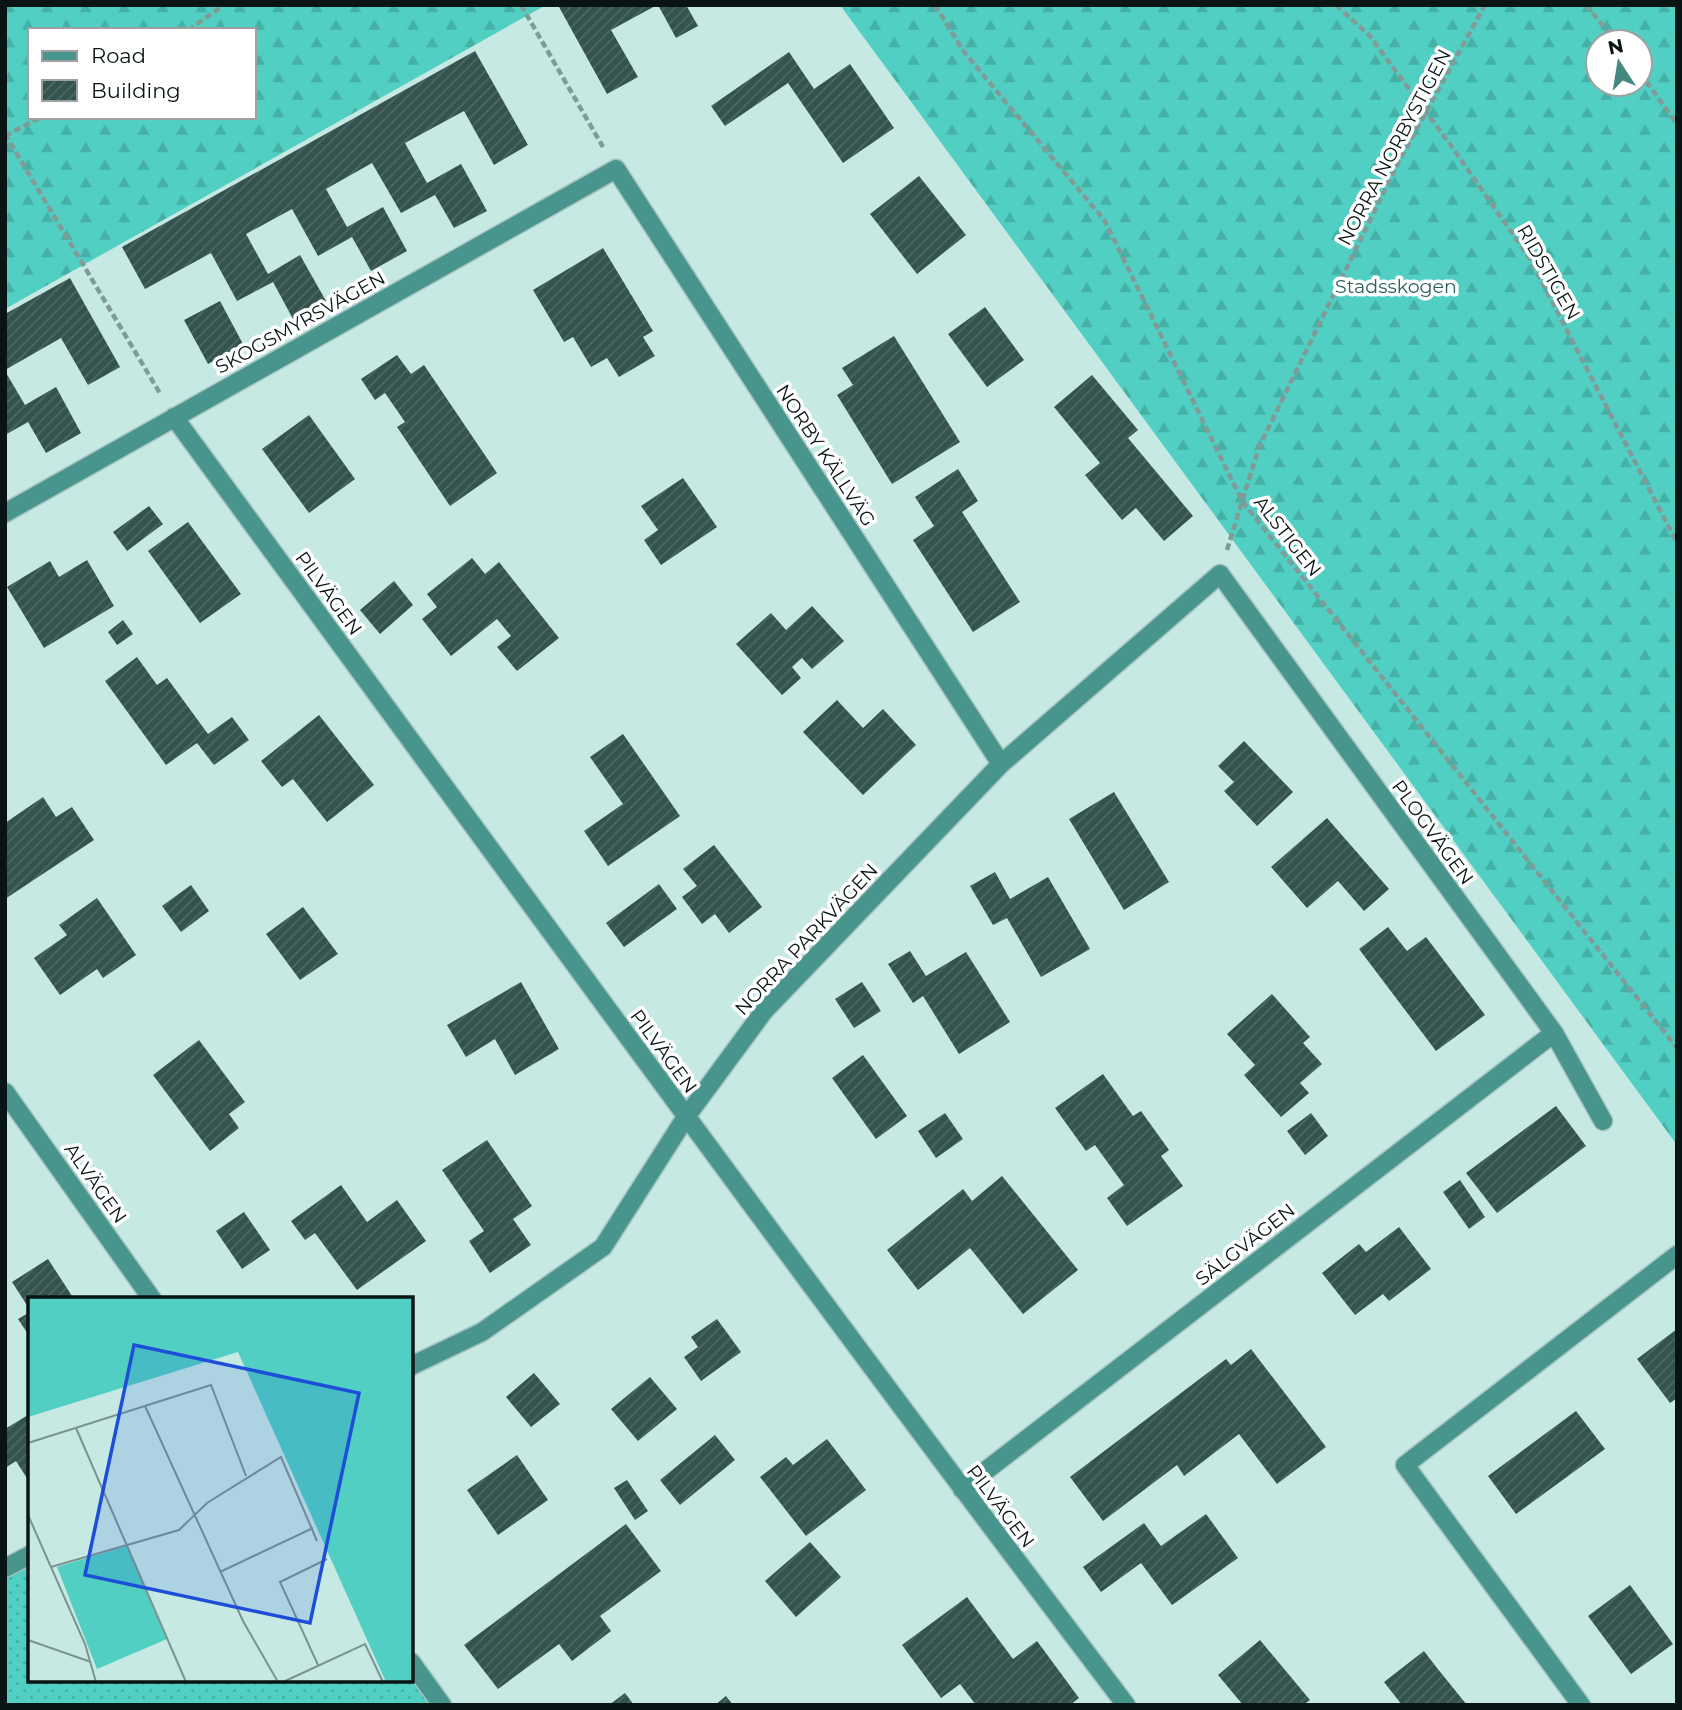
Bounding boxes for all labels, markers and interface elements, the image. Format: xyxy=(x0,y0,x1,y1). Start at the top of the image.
legend xyxy=(28,28,256,119)
north arrow xyxy=(1584,28,1654,98)
text: N xyxy=(1606,34,1625,60)
text: Road xyxy=(91,43,146,68)
street label: NORRA NORBYSTIGEN xyxy=(1333,45,1456,249)
text: Building xyxy=(91,78,181,103)
street label: RIDSTIGEN xyxy=(1512,221,1585,324)
street label: SKOGSMYRSVÄGEN xyxy=(211,266,389,379)
park label: Stadsskogen xyxy=(1335,275,1457,298)
street label: NORBY KÄLLVÄG xyxy=(771,380,880,530)
street label: ALSTIGEN xyxy=(1249,492,1326,581)
street label: PILVÄGEN xyxy=(290,547,367,640)
street label: PLOGVÄGEN xyxy=(1387,775,1478,889)
street label: NORRA PARKVÄGEN xyxy=(730,859,883,1020)
street label: PILVÄGEN xyxy=(625,1005,702,1098)
street label: ALVÄGEN xyxy=(60,1139,132,1228)
street label: SÄLGVÄGEN xyxy=(1191,1198,1300,1290)
inset map xyxy=(28,1297,413,1682)
street label: PILVÄGEN xyxy=(962,1460,1039,1552)

